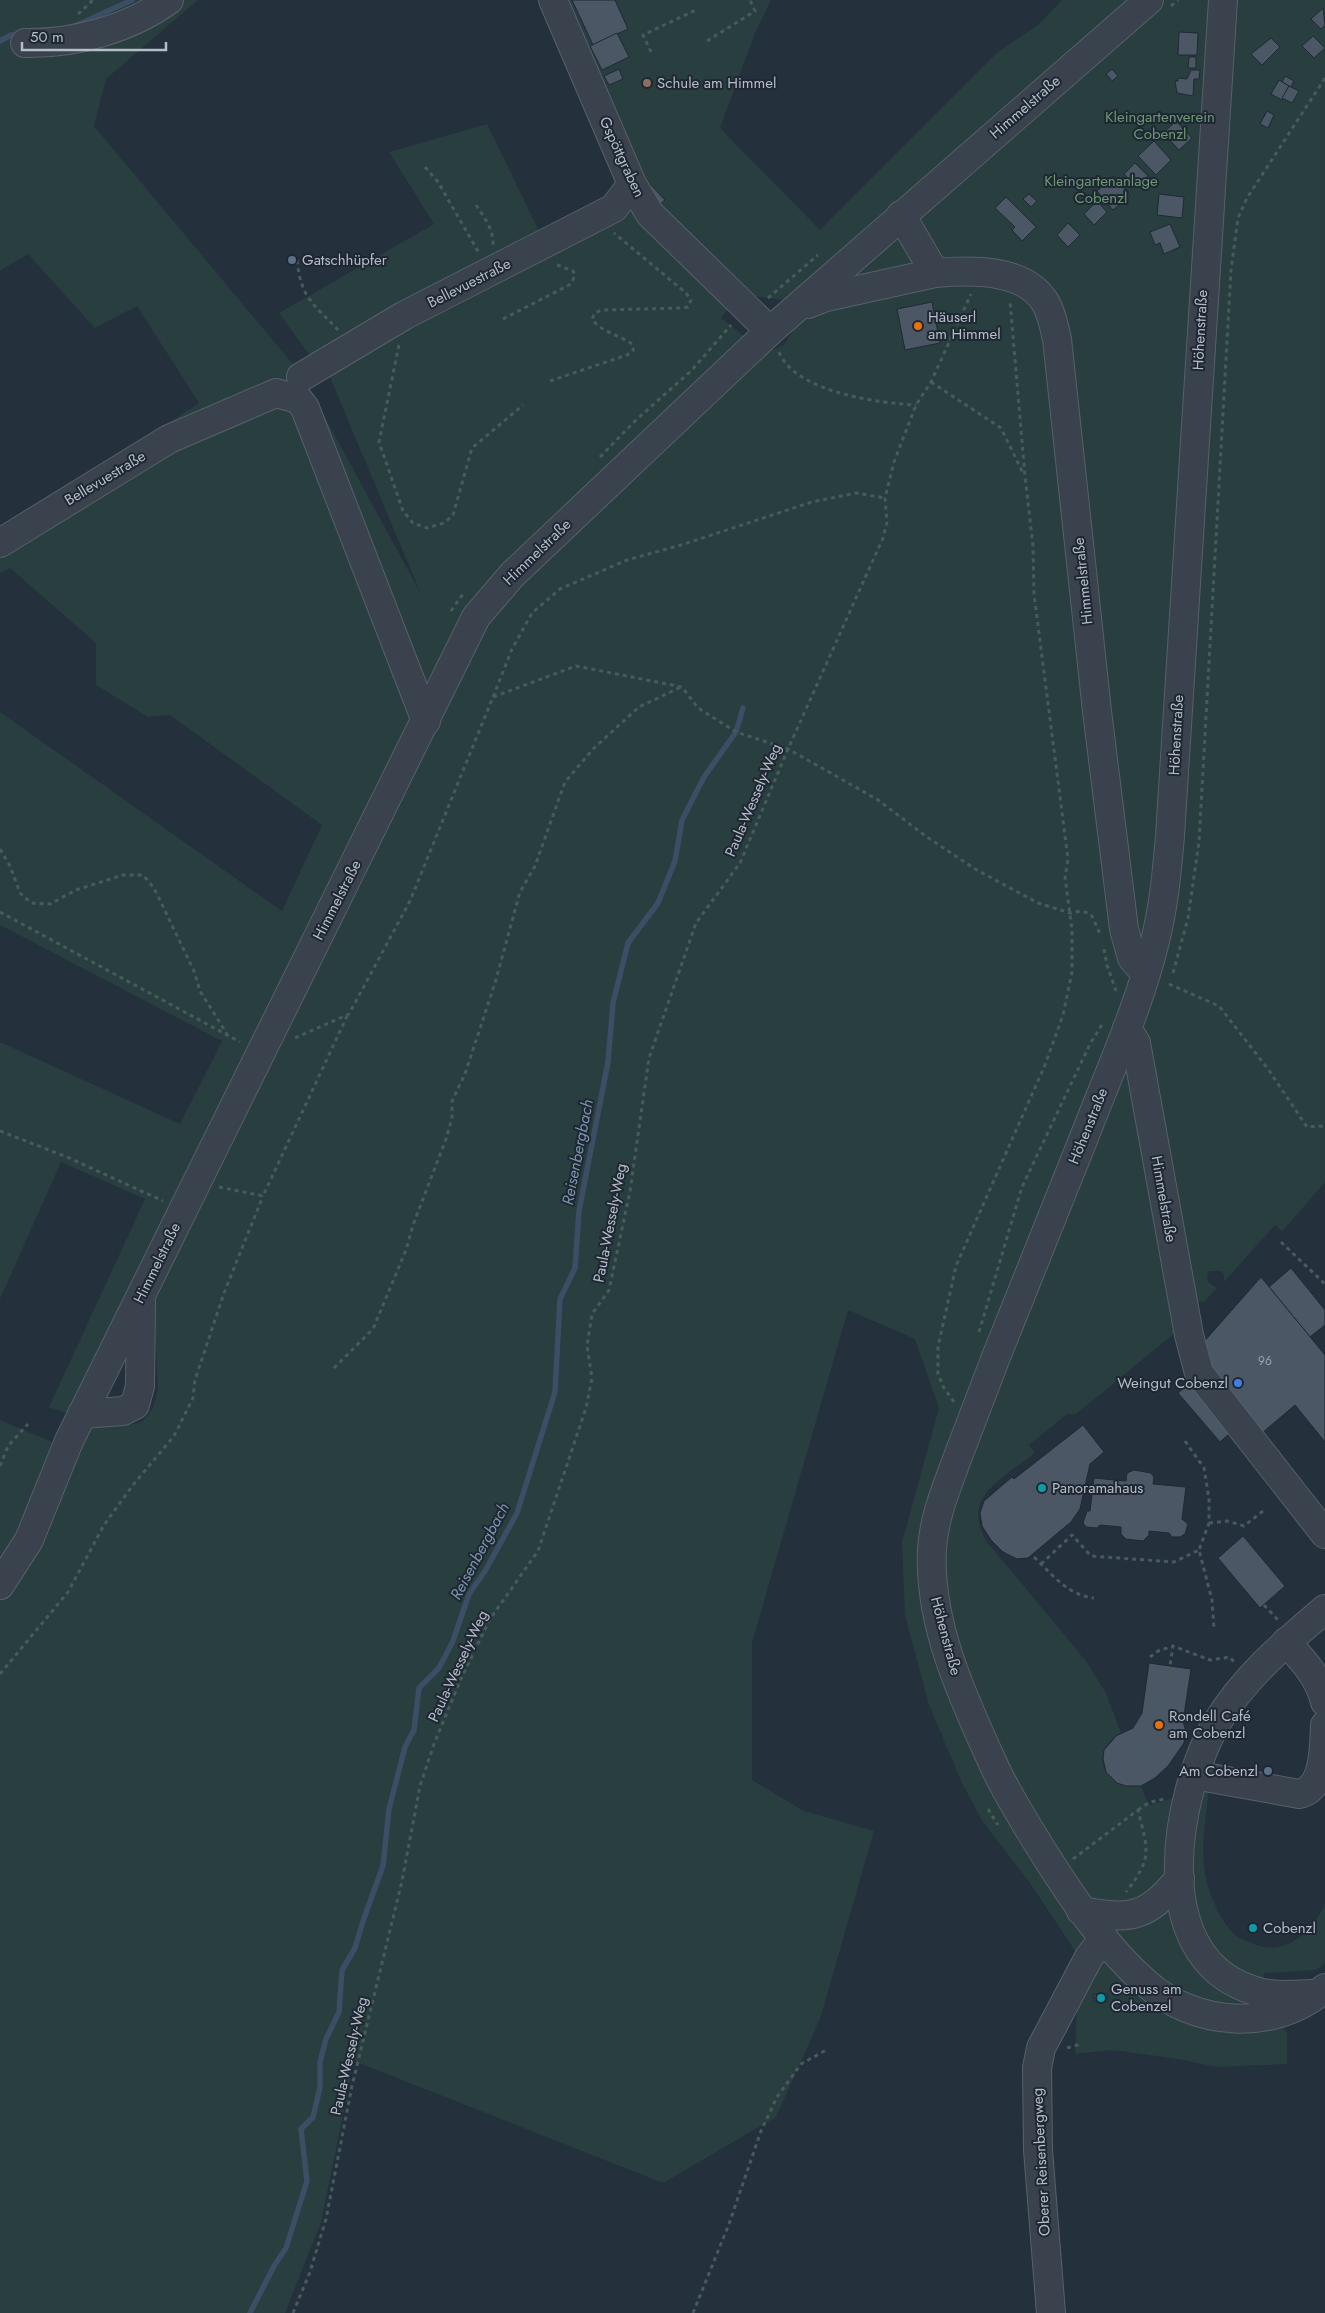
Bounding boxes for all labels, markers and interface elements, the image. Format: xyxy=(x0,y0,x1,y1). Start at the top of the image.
scale bar xyxy=(22,20,166,52)
text: 50 m xyxy=(30,26,64,48)
street label: Himmelstraße xyxy=(985,70,1065,144)
place label: Schule am Himmel xyxy=(657,72,776,94)
marker: Schule am Himmel xyxy=(641,77,653,89)
park label: Kleingartenverein Cobenzl xyxy=(1105,106,1215,145)
street label: Gspöttgraben xyxy=(594,113,650,201)
park label: Kleingartenanlage Cobenzl xyxy=(1044,170,1158,209)
place label: Gatschhüpfer xyxy=(302,249,388,271)
street label: Bellevuestraße xyxy=(424,252,515,313)
marker: Gatschhüpfer xyxy=(286,254,298,266)
street label: Höhenstraße xyxy=(1187,289,1213,371)
place label: Häuserl am Himmel xyxy=(928,306,1001,345)
marker: Häuserl am Himmel xyxy=(912,320,924,332)
street label: Bellevuestraße xyxy=(60,445,150,511)
street label: Himmelstraße xyxy=(498,514,576,590)
street label: Himmelstraße xyxy=(1067,536,1099,626)
street label: Höhenstraße xyxy=(1163,694,1189,776)
street label: Paula-Wessely-Weg xyxy=(719,740,787,860)
street label: Himmelstraße xyxy=(307,856,367,944)
street label: Höhenstraße xyxy=(1063,1084,1113,1167)
water label: Reisenbergbach xyxy=(556,1097,599,1207)
street label: Himmelstraße xyxy=(1146,1154,1182,1244)
street label: Paula-Wessely-Weg xyxy=(588,1162,632,1284)
street label: Himmelstraße xyxy=(128,1219,186,1307)
house number: 96 xyxy=(1258,1352,1272,1370)
place label: Weingut Cobenzl xyxy=(1117,1372,1228,1394)
marker: Weingut Cobenzl xyxy=(1232,1377,1244,1389)
place label: Panoramahaus xyxy=(1052,1477,1143,1499)
marker: Panoramahaus xyxy=(1036,1482,1048,1494)
water label: Reisenbergbach xyxy=(444,1499,515,1604)
street label: Höhenstraße xyxy=(925,1594,967,1678)
street label: Paula-Wessely-Weg xyxy=(422,1607,494,1725)
place label: Rondell Café am Cobenzl xyxy=(1169,1705,1251,1744)
marker: Rondell Café am Cobenzl xyxy=(1153,1719,1165,1731)
place label: Am Cobenzl xyxy=(1179,1760,1258,1782)
marker: Am Cobenzl xyxy=(1262,1765,1274,1777)
place label: Cobenzl xyxy=(1263,1917,1316,1939)
marker: Cobenzl xyxy=(1247,1922,1259,1934)
place label: Genuss am Cobenzel xyxy=(1111,1978,1182,2017)
marker: Genuss am Cobenzel xyxy=(1095,1992,1107,2004)
street label: Paula-Wessely-Weg xyxy=(325,1995,373,2117)
street label: Oberer Reisenbergweg xyxy=(1026,2087,1056,2237)

